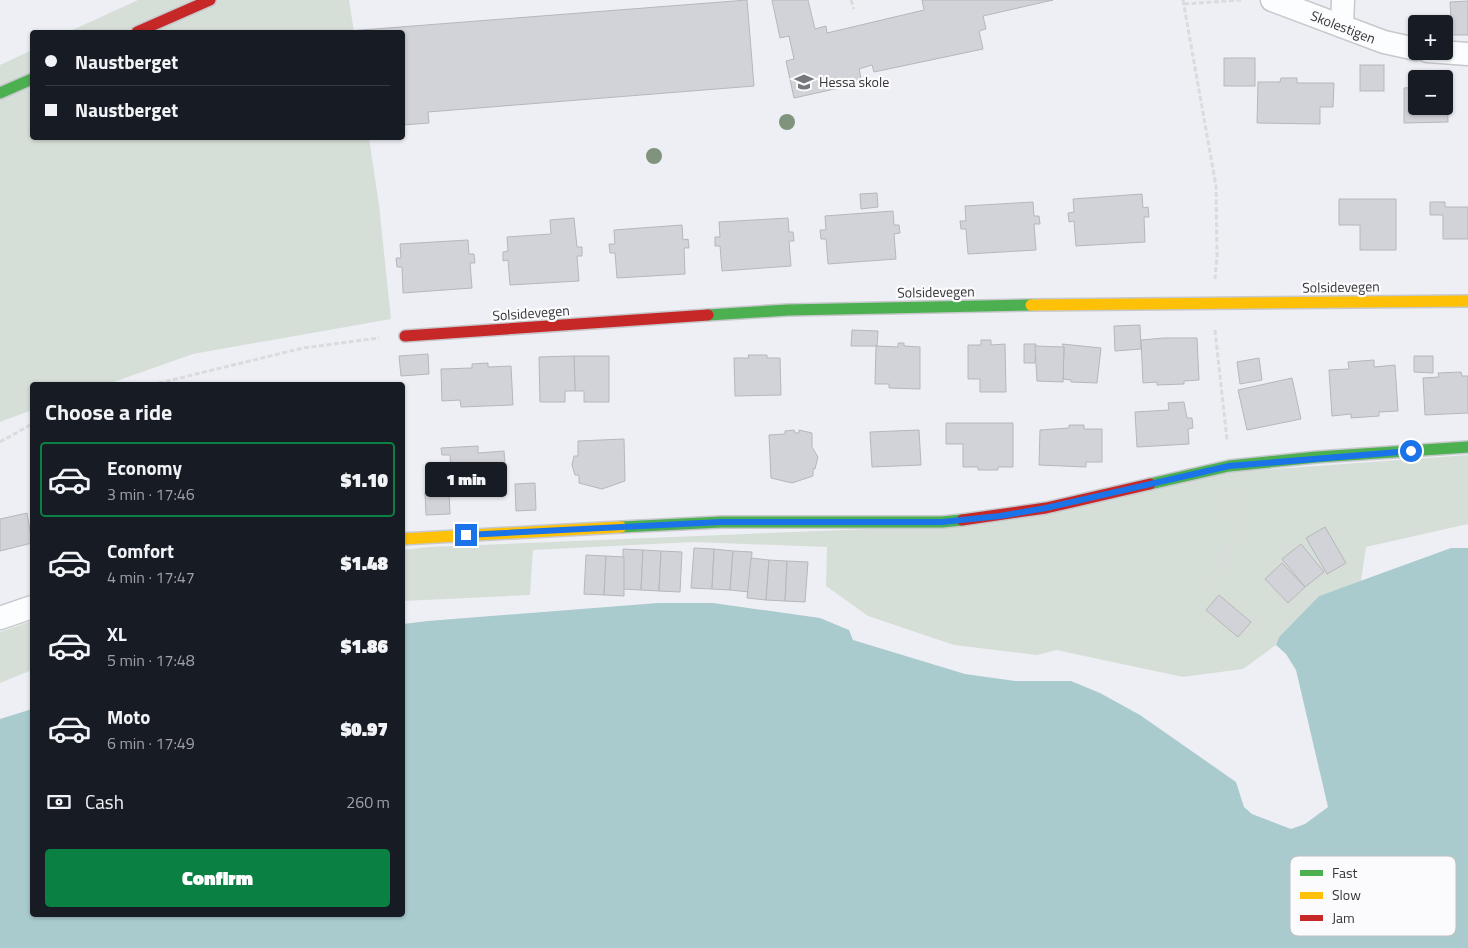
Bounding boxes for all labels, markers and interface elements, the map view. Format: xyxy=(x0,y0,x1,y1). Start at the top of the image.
street label: Skolestigen xyxy=(1308,5,1379,49)
map controls xyxy=(1408,15,1453,115)
button: + xyxy=(1408,15,1453,60)
text: Naustberget xyxy=(75,47,178,76)
button: − xyxy=(1408,70,1453,115)
school or university icon: Hessa skole xyxy=(793,71,815,93)
place label: Hessa skole xyxy=(819,71,889,92)
text: Naustberget xyxy=(75,95,178,124)
street label: Solsidevegen xyxy=(1302,275,1380,298)
street label: Solsidevegen xyxy=(897,280,975,303)
street label: Solsidevegen xyxy=(492,299,570,326)
text: Choose a ride xyxy=(45,395,172,429)
route start xyxy=(1400,440,1422,462)
text: Economy xyxy=(107,453,182,482)
icon: car xyxy=(47,457,92,502)
callout: 1 min xyxy=(425,462,507,498)
text: $1.10 xyxy=(341,465,388,494)
text: 1 min xyxy=(446,467,486,491)
text: 3 min · 17:46 xyxy=(107,482,195,506)
route end xyxy=(455,524,477,546)
text: Comfort xyxy=(107,536,174,565)
icon: car xyxy=(47,540,92,585)
text: $1.48 xyxy=(341,548,388,577)
text: 4 min · 17:47 xyxy=(107,565,195,589)
text: XL xyxy=(107,619,127,648)
icon: car xyxy=(47,623,92,668)
text: $1.86 xyxy=(341,631,388,660)
text: 5 min · 17:48 xyxy=(107,648,195,672)
text: Moto xyxy=(107,702,150,731)
icon: car xyxy=(47,706,92,751)
text: $0.97 xyxy=(341,714,388,743)
text: 6 min · 17:49 xyxy=(107,731,195,755)
text: Cash xyxy=(85,787,124,816)
icon: cash xyxy=(45,788,73,816)
text: 260 m xyxy=(346,790,390,814)
button: Confirm xyxy=(45,849,390,907)
legend xyxy=(1290,856,1456,936)
text: Fast xyxy=(1332,862,1357,883)
text: Slow xyxy=(1332,884,1361,905)
text: Jam xyxy=(1332,907,1355,928)

